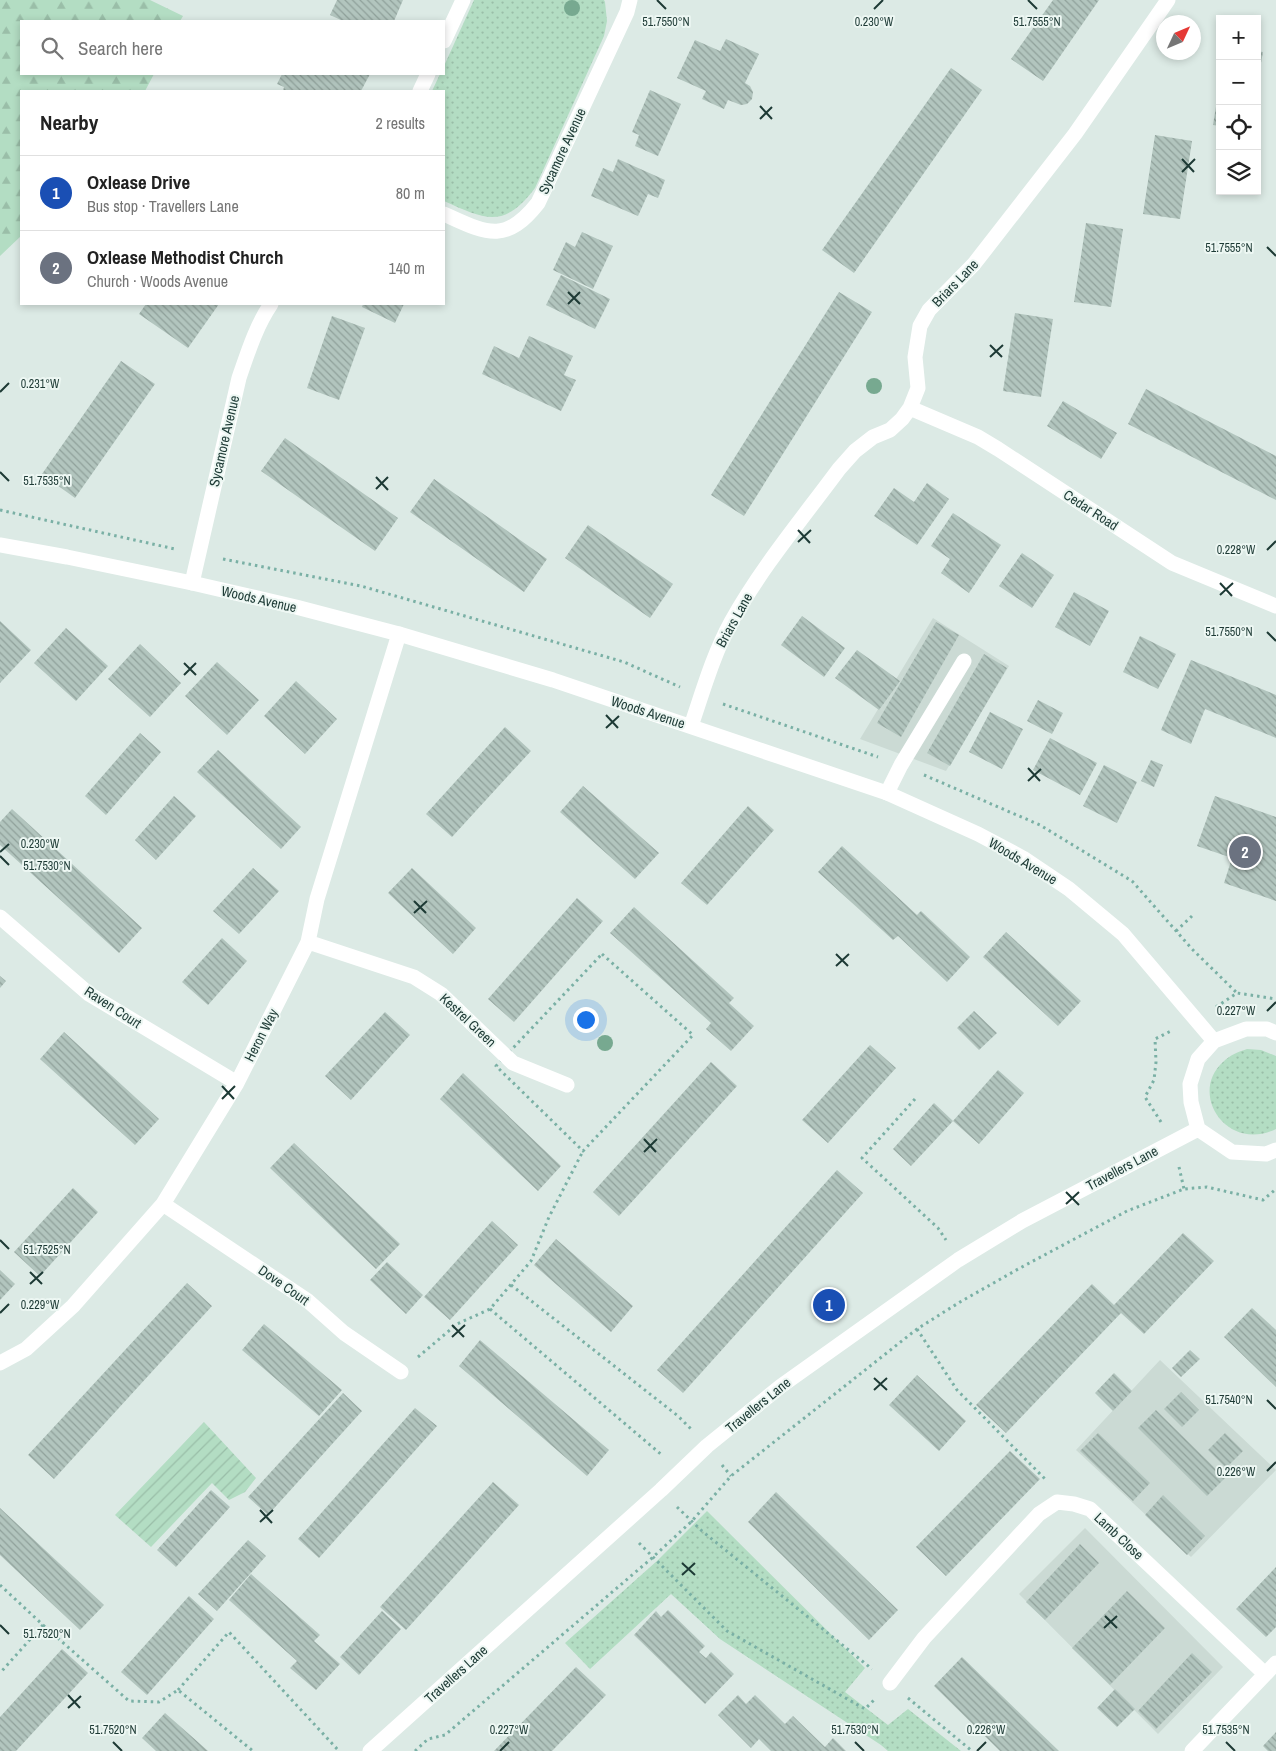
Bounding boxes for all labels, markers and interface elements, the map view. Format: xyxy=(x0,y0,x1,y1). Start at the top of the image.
text: 51.7550°N xyxy=(642,14,690,30)
text: 0.230°W xyxy=(855,14,894,30)
text: 51.7555°N xyxy=(1013,14,1061,30)
north arrow xyxy=(1156,15,1201,60)
map controls xyxy=(1216,15,1261,195)
button: + xyxy=(1216,15,1261,60)
search box xyxy=(20,20,445,75)
icon: search xyxy=(38,34,66,62)
text: Search here xyxy=(78,35,163,61)
button: − xyxy=(1216,60,1261,105)
street label: Sycamore Avenue xyxy=(534,105,590,197)
button: locate xyxy=(1216,105,1261,150)
text: Nearby xyxy=(40,108,98,137)
text: 2 results xyxy=(375,112,425,134)
button: layers xyxy=(1216,150,1261,195)
text: Oxlease Drive xyxy=(87,169,190,195)
text: 1 xyxy=(52,182,60,204)
text: 80 m xyxy=(396,182,425,204)
text: Bus stop · Travellers Lane xyxy=(87,195,239,217)
text: 51.7555°N xyxy=(1205,240,1253,256)
text: Oxlease Methodist Church xyxy=(87,244,284,270)
street label: Briars Lane xyxy=(928,255,982,311)
text: 2 xyxy=(52,257,60,279)
text: 140 m xyxy=(389,257,425,279)
text: Church · Woods Avenue xyxy=(87,270,228,292)
text: 0.231°W xyxy=(21,376,60,392)
street label: Sycamore Avenue xyxy=(205,394,243,488)
text: 51.7535°N xyxy=(23,473,71,489)
street label: Cedar Road xyxy=(1060,486,1122,534)
text: 0.228°W xyxy=(1217,542,1256,558)
street label: Woods Avenue xyxy=(220,582,298,616)
street label: Briars Lane xyxy=(712,590,756,650)
text: 51.7550°N xyxy=(1205,624,1253,640)
street label: Woods Avenue xyxy=(609,692,687,732)
street label: Woods Avenue xyxy=(985,833,1061,889)
pin: 2 xyxy=(1229,833,1261,871)
text: 0.230°W xyxy=(21,836,60,852)
text: 51.7530°N xyxy=(23,858,71,874)
street label: Raven Court xyxy=(81,982,145,1032)
street label: Kestrel Green xyxy=(436,989,500,1051)
text: 0.227°W xyxy=(1217,1003,1256,1019)
street label: Heron Way xyxy=(240,1005,282,1064)
your location xyxy=(573,1007,599,1033)
street label: Travellers Lane xyxy=(1083,1142,1161,1194)
text: 51.7525°N xyxy=(23,1242,71,1258)
street label: Dove Court xyxy=(255,1261,313,1309)
pin: 1 xyxy=(813,1286,845,1324)
text: 0.229°W xyxy=(21,1297,60,1313)
street label: Travellers Lane xyxy=(722,1373,794,1437)
text: 51.7540°N xyxy=(1205,1392,1253,1408)
text: 0.226°W xyxy=(1217,1464,1256,1480)
street label: Lamb Close xyxy=(1090,1509,1148,1563)
text: 51.7520°N xyxy=(23,1626,71,1642)
street label: Travellers Lane xyxy=(421,1641,491,1707)
text: 51.7520°N xyxy=(89,1722,137,1738)
text: 0.227°W xyxy=(490,1722,529,1738)
text: 51.7530°N xyxy=(831,1722,879,1738)
text: 0.226°W xyxy=(967,1722,1006,1738)
text: 51.7535°N xyxy=(1202,1722,1250,1738)

